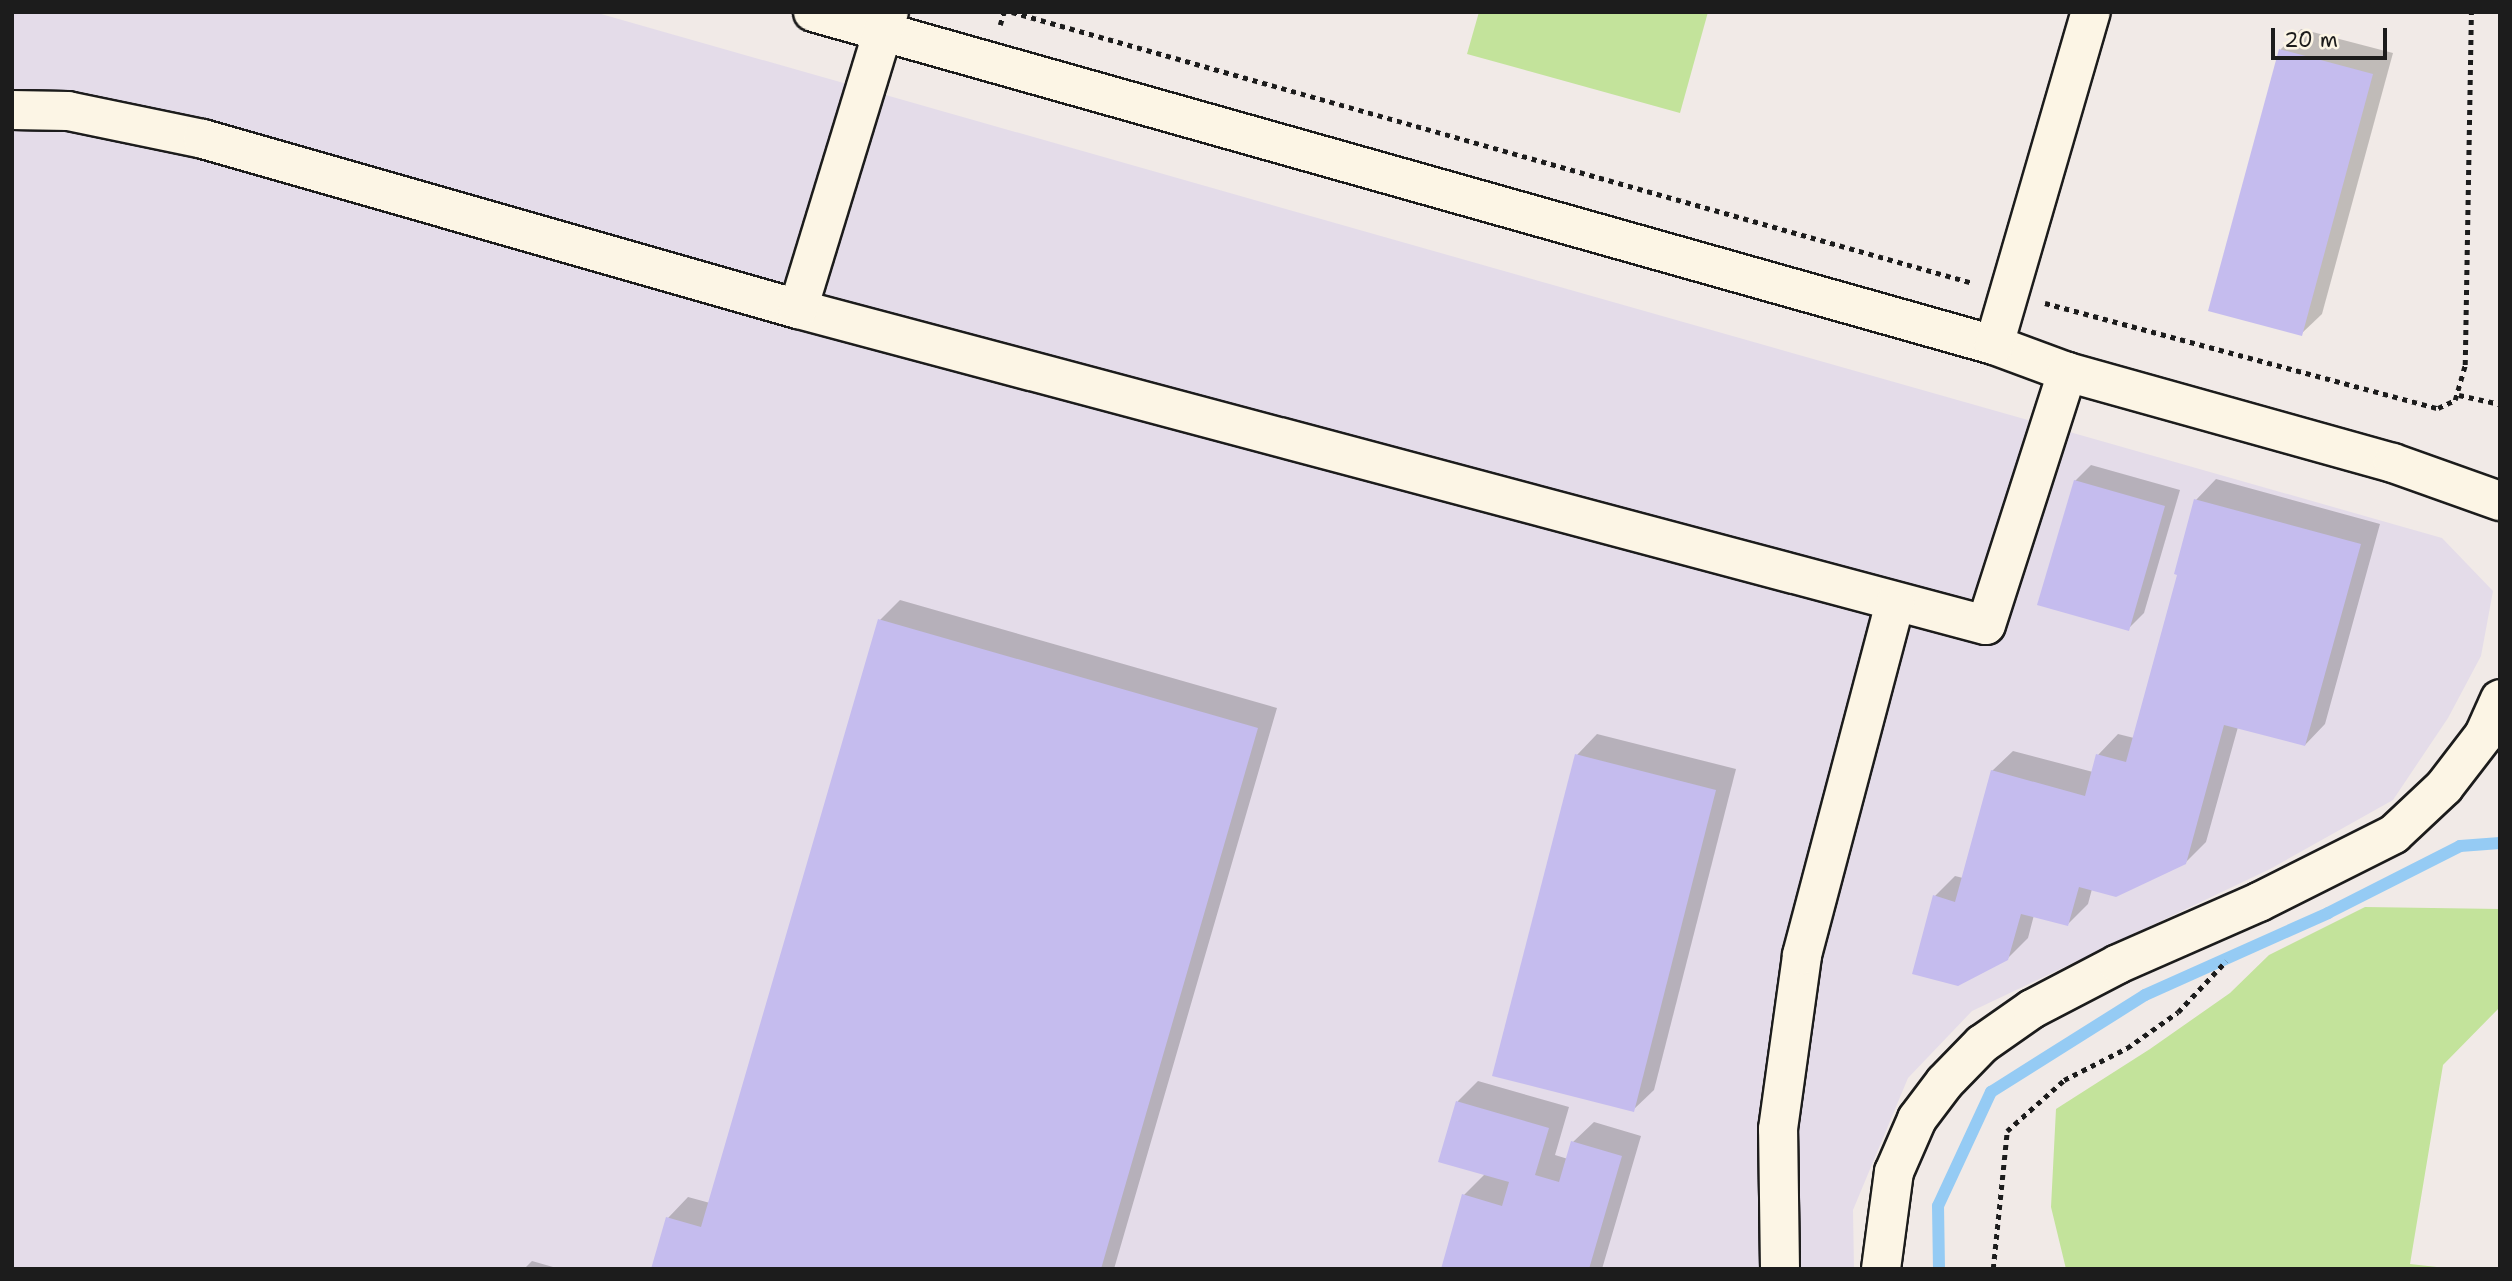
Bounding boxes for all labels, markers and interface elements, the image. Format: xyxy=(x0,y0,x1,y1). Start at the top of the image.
scale bar xyxy=(2274,14,2390,58)
text: 20 m xyxy=(2284,26,2338,54)

